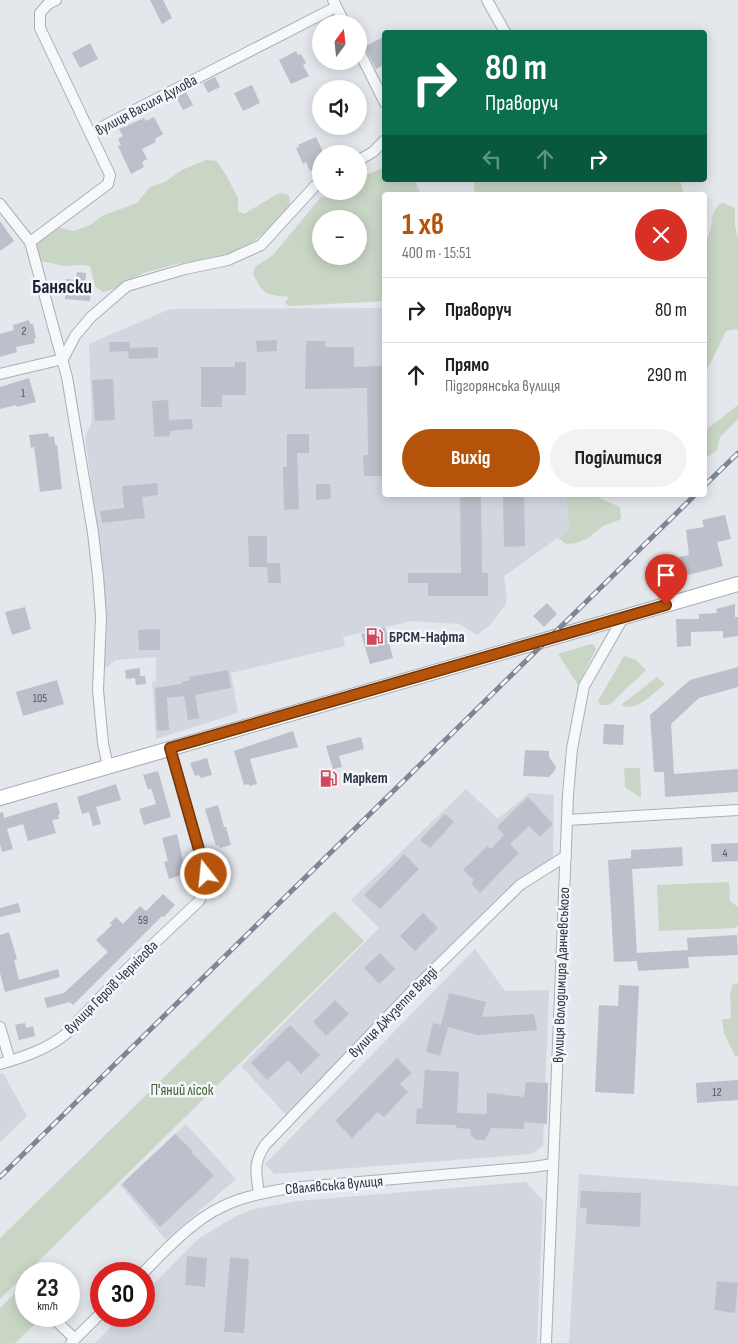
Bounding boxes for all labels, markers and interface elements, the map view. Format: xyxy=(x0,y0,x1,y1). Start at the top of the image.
north arrow xyxy=(312,15,368,70)
map controls xyxy=(312,15,367,265)
text: 80 m xyxy=(485,47,547,90)
icon: right xyxy=(402,50,467,115)
street label: вулиця Василя Дулова xyxy=(92,71,201,140)
button: sound xyxy=(312,80,367,135)
text: Праворуч xyxy=(485,90,558,117)
button: + xyxy=(312,145,367,200)
icon: left xyxy=(478,145,506,173)
icon: ahead xyxy=(531,145,559,173)
icon: right xyxy=(584,145,612,173)
text: 1 хв xyxy=(402,207,444,243)
button: close xyxy=(635,209,687,261)
button: − xyxy=(312,210,367,265)
text: 400 m · 15:51 xyxy=(402,244,471,263)
district label: Баняски xyxy=(32,275,92,299)
icon: right xyxy=(402,296,430,324)
text: Праворуч xyxy=(445,299,512,322)
text: 80 m xyxy=(655,299,687,322)
house number: 2 xyxy=(22,324,27,339)
text: Прямо xyxy=(445,354,489,377)
icon: ahead xyxy=(402,361,430,389)
text: 290 m xyxy=(647,364,687,387)
text: Підгорянська вулиця xyxy=(445,377,560,396)
house number: 1 xyxy=(21,386,26,401)
button: Вихід xyxy=(402,429,540,487)
button: Поділитися xyxy=(550,429,687,487)
pin xyxy=(645,554,687,605)
icon: arrive xyxy=(652,561,680,589)
fuel station icon: БРСМ-Нафта xyxy=(365,627,385,647)
place label: БРСМ-Нафта xyxy=(389,628,465,647)
house number: 105 xyxy=(33,691,47,706)
fuel station icon: Маркет xyxy=(319,768,339,788)
place label: Маркет xyxy=(343,769,388,788)
house number: 4 xyxy=(722,846,728,861)
position arrow xyxy=(179,847,231,899)
street label: вулиця Володимира Данчевського xyxy=(549,887,574,1063)
house number: 59 xyxy=(138,913,148,928)
street label: вулиця Героїв Чернігова xyxy=(61,936,162,1038)
street label: вулиця Джузеппе Верді xyxy=(345,963,442,1062)
park label: П'яний лісок xyxy=(151,1081,214,1100)
house number: 12 xyxy=(712,1085,722,1100)
street label: Свалявська вулиця xyxy=(284,1172,384,1199)
speed limit sign: 30 xyxy=(90,1262,155,1327)
text: 23 xyxy=(36,1273,59,1304)
text: km/h xyxy=(37,1299,58,1314)

